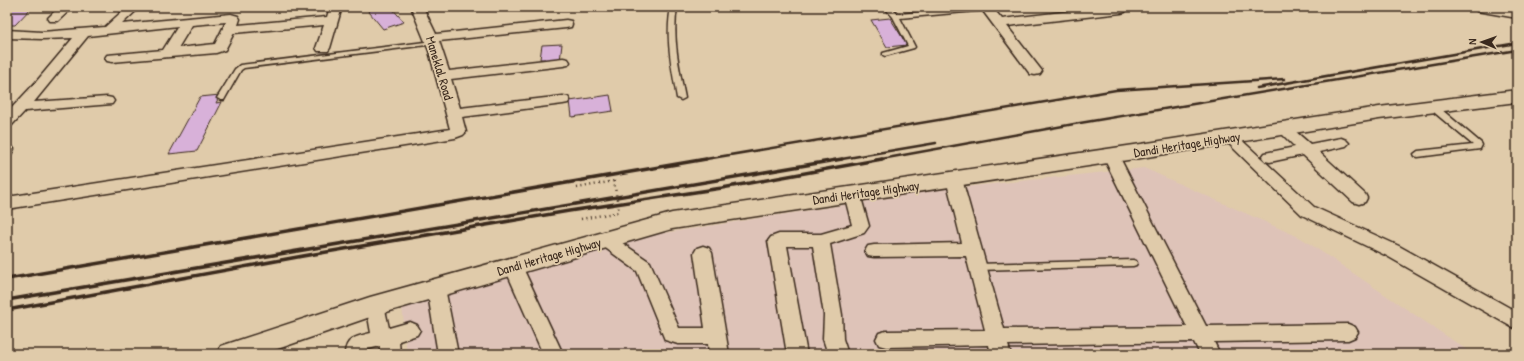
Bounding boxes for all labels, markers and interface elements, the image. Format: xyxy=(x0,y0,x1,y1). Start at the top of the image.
north arrow xyxy=(1462,22,1502,62)
street label: Maneklal Road xyxy=(422,34,458,102)
text: N xyxy=(1465,38,1479,45)
street label: Dandi Heritage Highway xyxy=(1132,127,1242,161)
street label: Dandi Heritage Highway xyxy=(811,176,921,208)
street label: Dandi Heritage Highway xyxy=(495,232,604,279)

